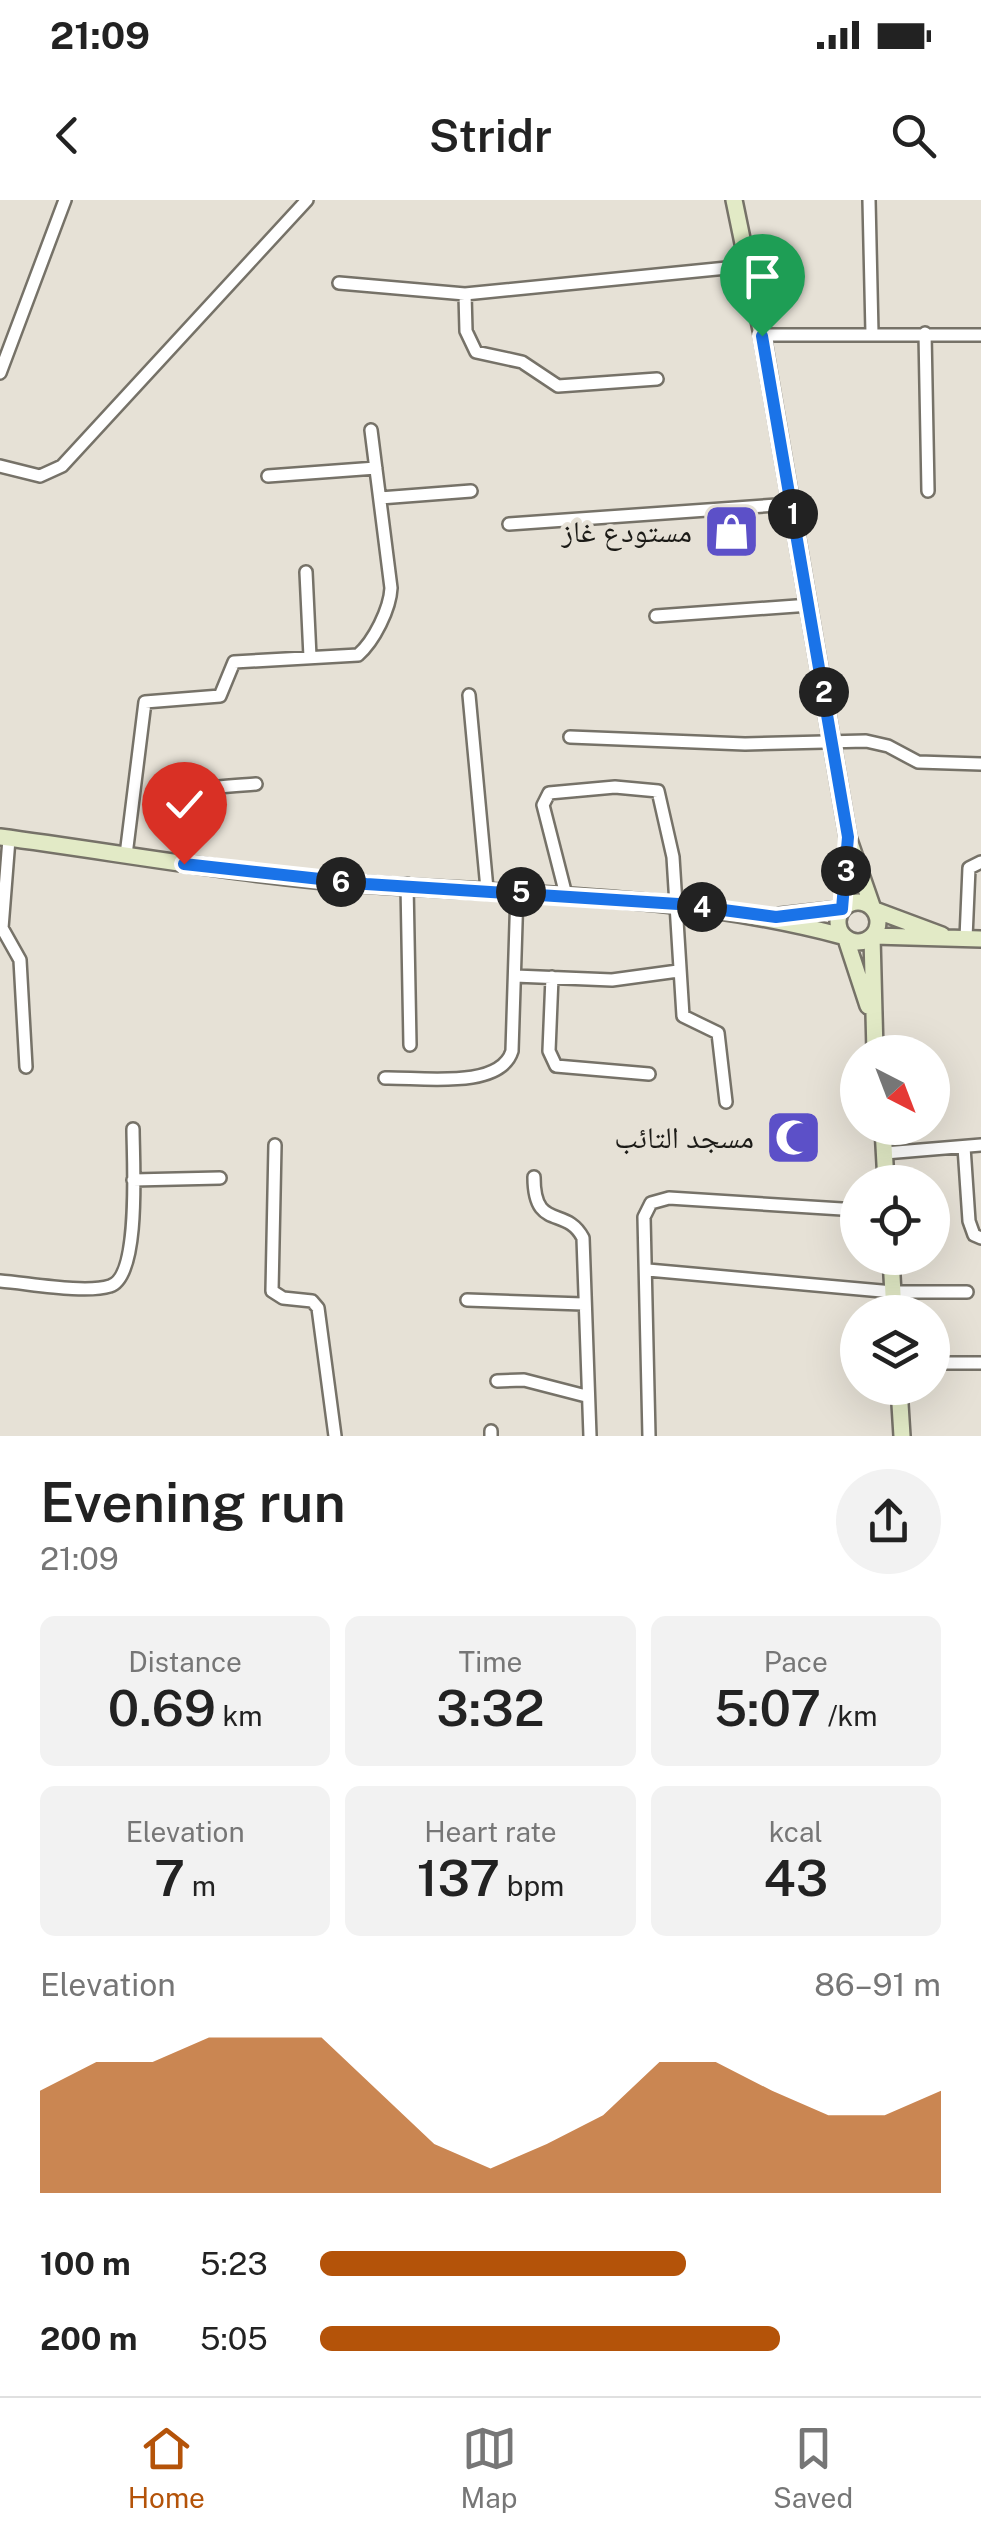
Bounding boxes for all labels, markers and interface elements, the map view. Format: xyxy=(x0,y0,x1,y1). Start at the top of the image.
text: 21:09 xyxy=(50,13,150,58)
icon: back xyxy=(40,108,95,163)
icon: search xyxy=(886,108,941,163)
text: Stridr xyxy=(429,109,552,162)
pin xyxy=(720,234,805,337)
icon: arrive xyxy=(735,249,790,304)
pin: 1 xyxy=(768,489,818,539)
text: 1 xyxy=(787,497,799,530)
shop icon: مستودع غاز xyxy=(701,501,761,561)
place label: مستودع غاز xyxy=(560,513,692,551)
pin: 2 xyxy=(799,667,849,717)
text: 2 xyxy=(815,675,833,708)
pin xyxy=(142,762,227,865)
icon: check xyxy=(157,777,212,832)
pin: 3 xyxy=(821,846,871,896)
text: 3 xyxy=(837,854,855,887)
pin: 6 xyxy=(316,857,366,907)
text: 6 xyxy=(332,865,350,898)
pin: 5 xyxy=(496,867,546,917)
text: 5 xyxy=(512,875,530,908)
pin: 4 xyxy=(677,882,727,932)
text: 4 xyxy=(693,890,711,923)
north arrow xyxy=(840,1035,950,1145)
map controls xyxy=(840,1035,950,1405)
mosque icon: مسجد التائب xyxy=(763,1107,823,1167)
place label: مسجد التائب xyxy=(614,1119,754,1155)
button: locate xyxy=(840,1165,950,1275)
button: layers xyxy=(840,1295,950,1405)
button: share xyxy=(836,1469,941,1574)
text: Evening run xyxy=(40,1470,346,1534)
text: 21:09 xyxy=(40,1540,119,1577)
text: Distance xyxy=(128,1645,242,1678)
text: Time xyxy=(459,1645,522,1678)
text: Pace xyxy=(764,1645,828,1678)
text: 0.69 xyxy=(108,1678,216,1737)
text: 3:32 xyxy=(436,1678,545,1737)
text: 5:07 xyxy=(714,1678,821,1737)
text: km xyxy=(216,1699,263,1732)
text: /km xyxy=(821,1699,877,1732)
text: Elevation xyxy=(126,1815,245,1848)
text: Heart rate xyxy=(424,1815,557,1848)
text: kcal xyxy=(769,1815,823,1848)
text: 7 xyxy=(154,1848,185,1907)
text: 137 xyxy=(417,1848,500,1907)
text: 43 xyxy=(764,1848,828,1907)
text: m xyxy=(185,1869,216,1902)
text: bpm xyxy=(500,1869,564,1902)
text: Elevation xyxy=(40,1966,176,2003)
text: 86–91 m xyxy=(814,1966,941,2003)
text: 100 m xyxy=(40,2245,131,2282)
text: 5:23 xyxy=(200,2245,268,2282)
text: 200 m xyxy=(40,2320,137,2357)
text: 5:05 xyxy=(200,2320,268,2357)
tab: Home xyxy=(128,2421,205,2514)
tab: Map xyxy=(461,2421,517,2514)
tab: Saved xyxy=(773,2421,853,2514)

